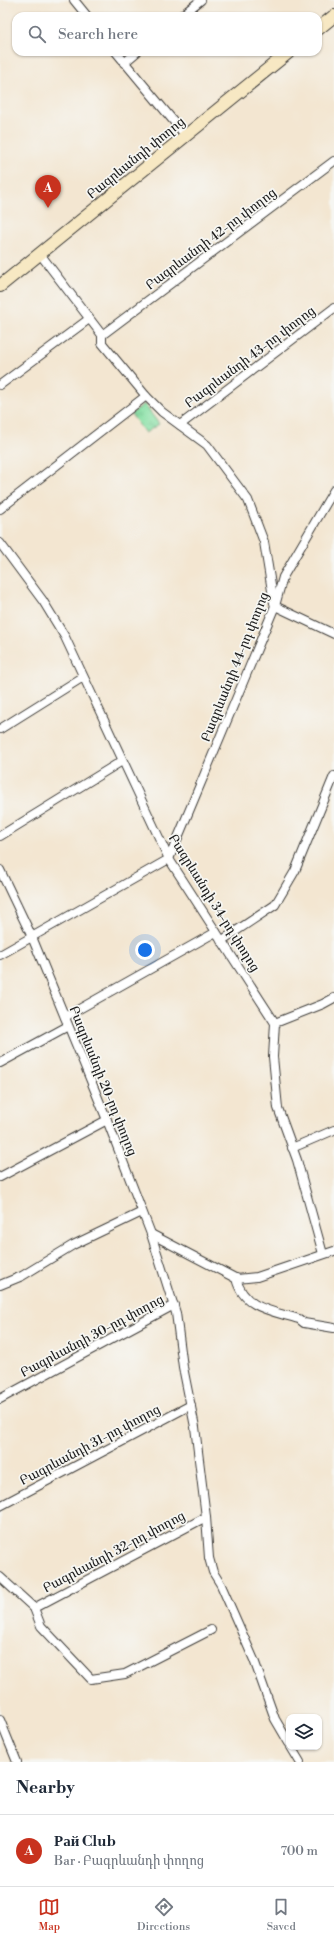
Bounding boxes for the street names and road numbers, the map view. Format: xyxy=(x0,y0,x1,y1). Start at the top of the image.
street label: Բագրևանդի փողոց xyxy=(84,114,188,202)
street label: Բագրևանդի 42-րդ փողոց xyxy=(142,185,280,293)
street label: Բագրևանդի 43-րդ փողոց xyxy=(182,303,318,411)
street label: Բագրևանդի 44-րդ փողոց xyxy=(198,590,272,744)
street label: Բագրևանդի 34-րդ փողոց xyxy=(165,831,263,975)
street label: Բագրևանդի 20-րդ փողոց xyxy=(66,1004,140,1158)
street label: Բագրևանդի 30-րդ փողոց xyxy=(17,1291,167,1381)
street label: Բագրևանդի 31-րդ փողոց xyxy=(17,1401,163,1489)
street label: Բագրևանդի 32-րդ փողոց xyxy=(40,1508,188,1596)

